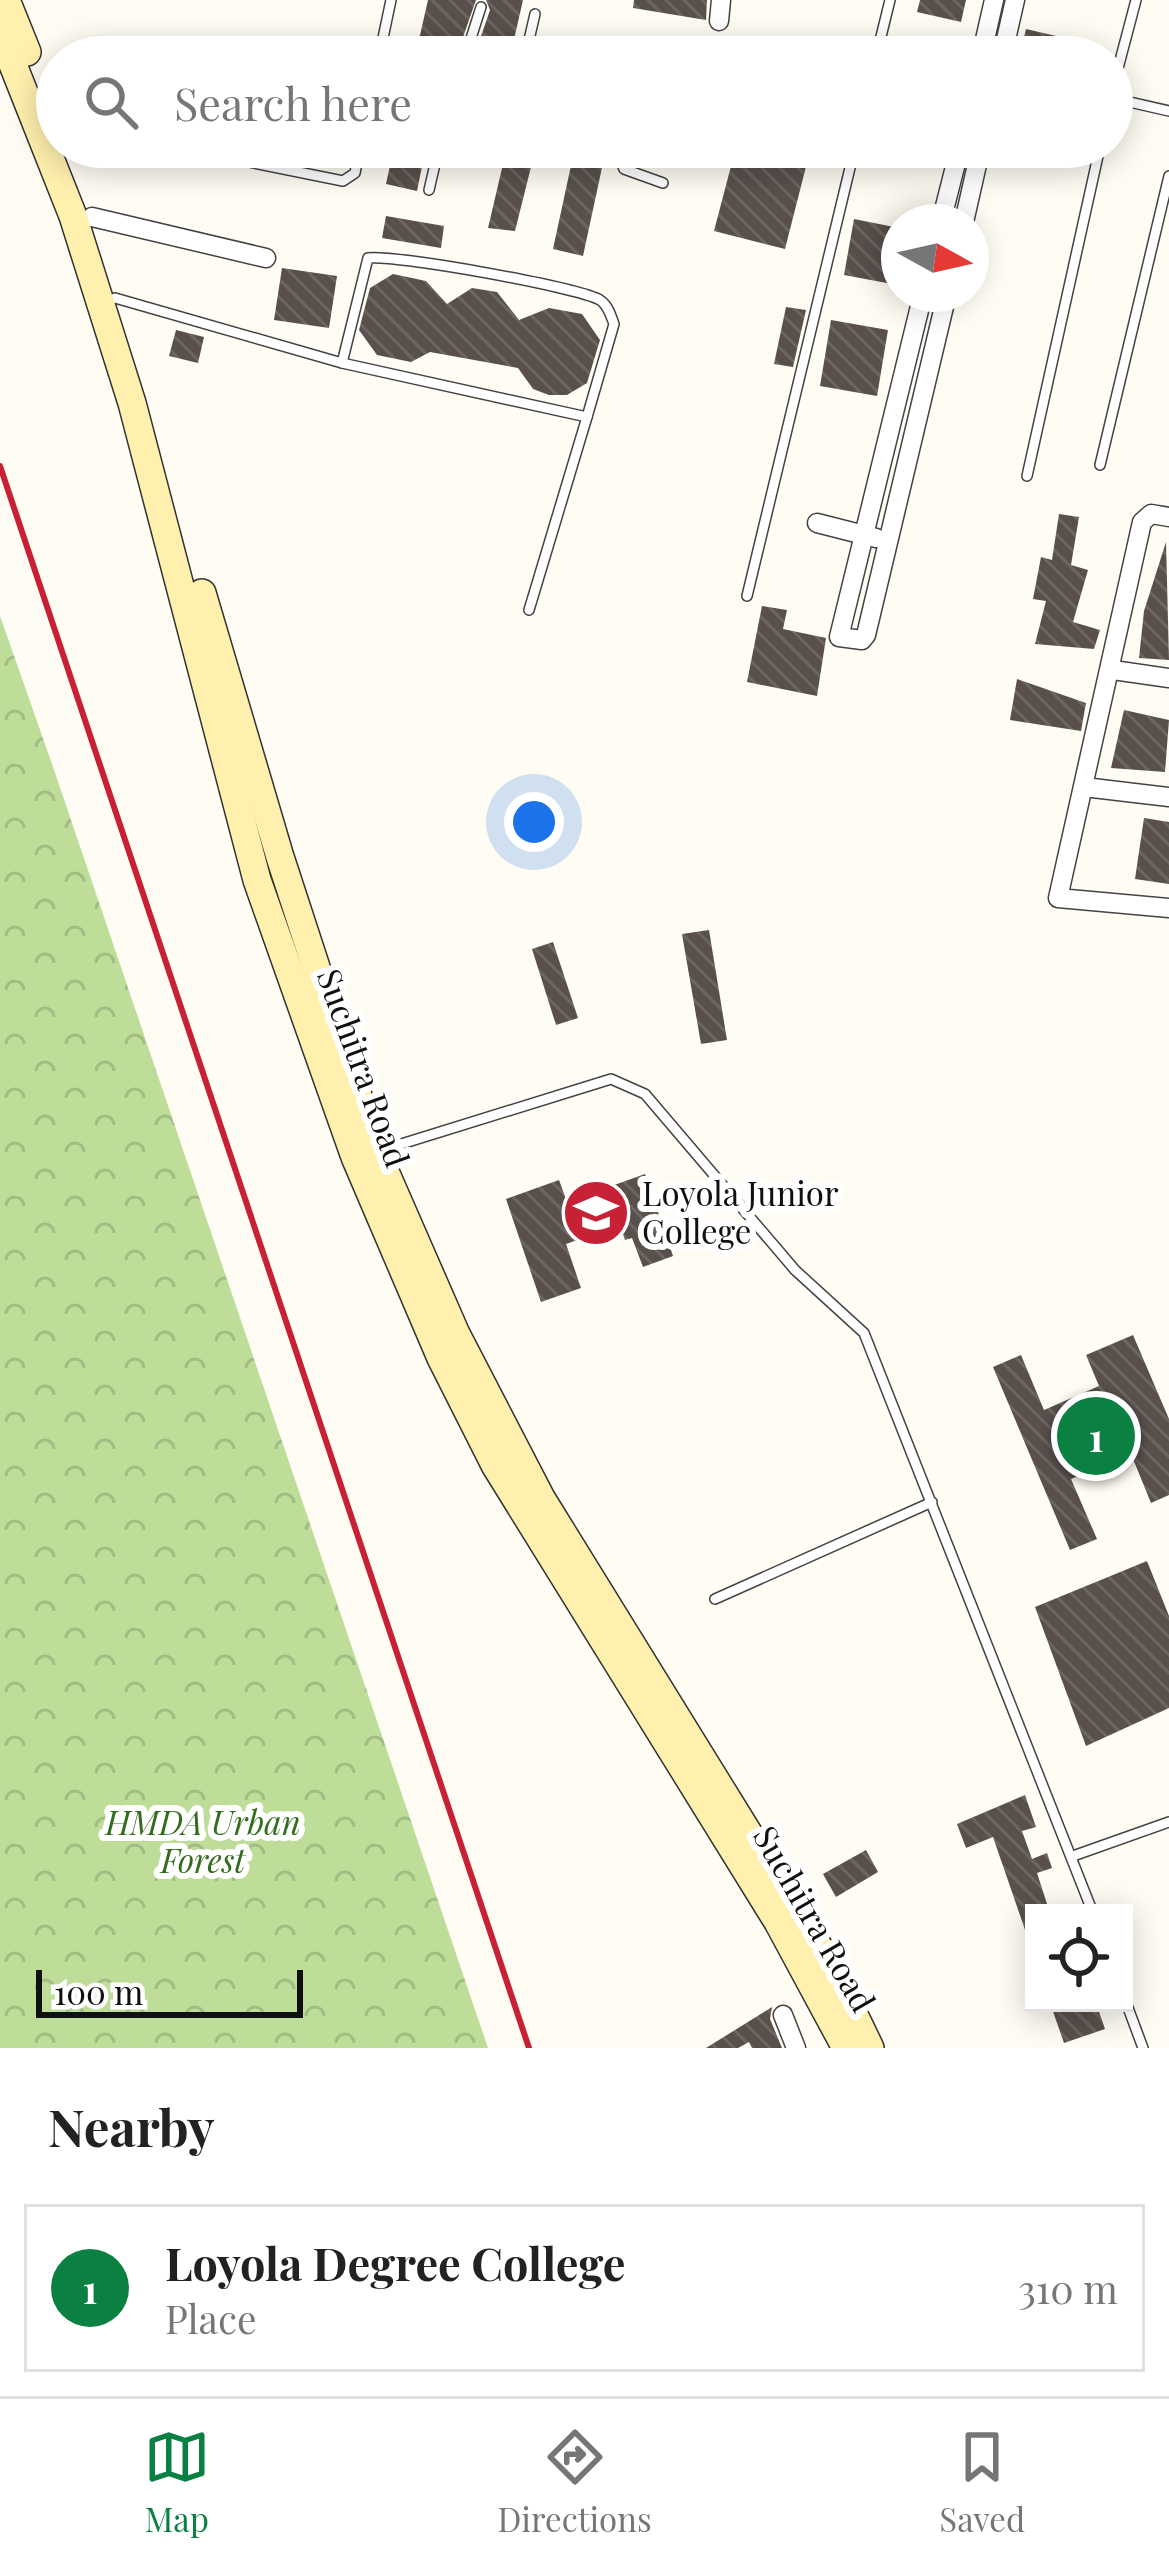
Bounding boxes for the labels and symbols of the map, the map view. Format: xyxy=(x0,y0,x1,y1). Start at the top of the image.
north arrow xyxy=(881,204,989,312)
your location xyxy=(504,792,564,852)
street label: Suchitra Road xyxy=(309,962,421,1172)
place label: Loyola Junior College xyxy=(642,1170,839,1252)
school or university icon: Loyola Junior College xyxy=(561,1178,631,1248)
pin: 1 xyxy=(1057,1391,1135,1481)
park label: HMDA Urban Forest xyxy=(103,1799,301,1881)
street label: Suchitra Road xyxy=(745,1817,887,2019)
scale bar xyxy=(36,1964,303,2017)

